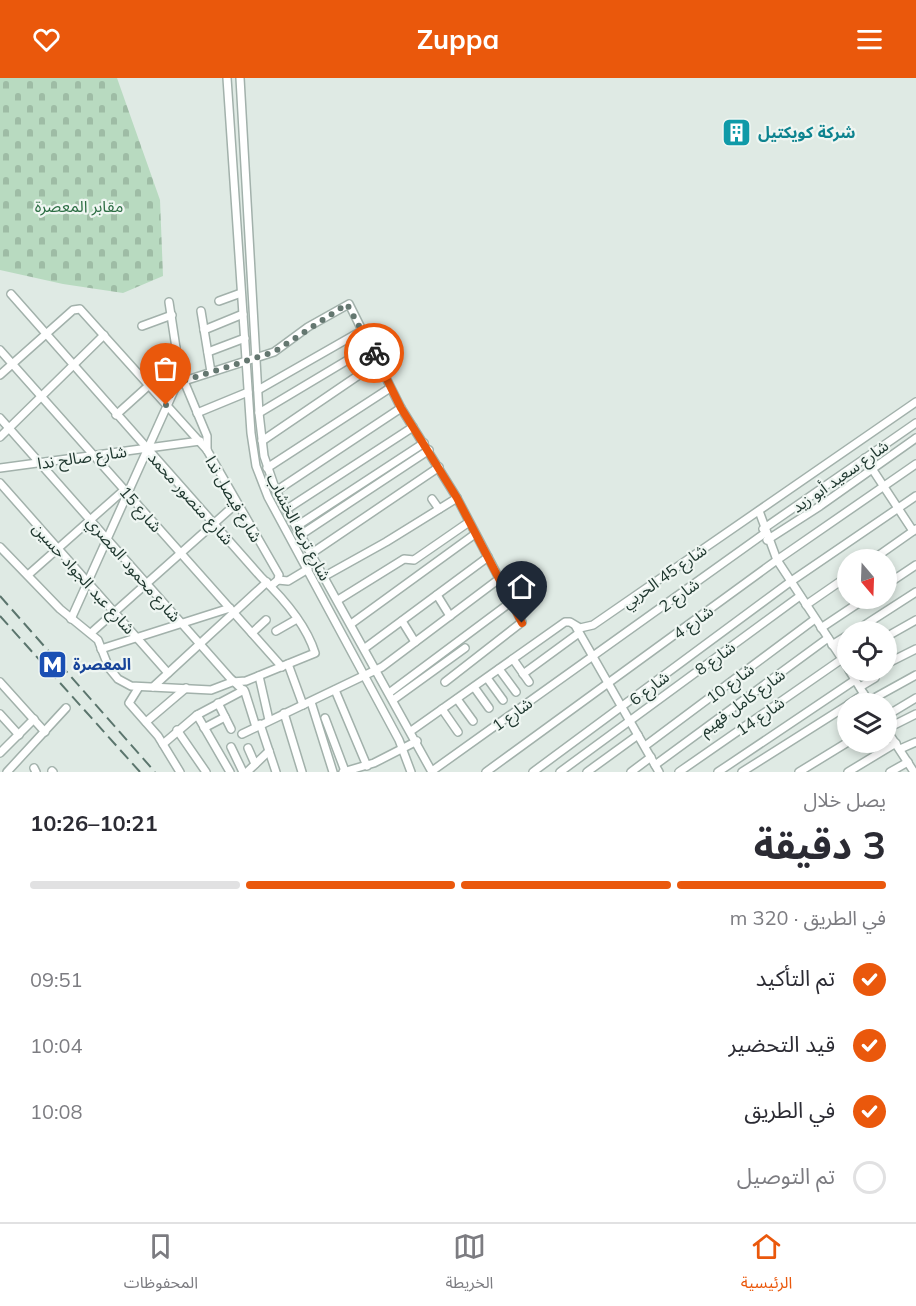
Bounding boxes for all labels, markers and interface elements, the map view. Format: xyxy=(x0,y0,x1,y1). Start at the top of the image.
text: Zuppa xyxy=(417,22,499,56)
icon: heart xyxy=(30,23,63,56)
icon: menu xyxy=(853,23,886,56)
building icon: شركة كويكتيل xyxy=(721,116,753,148)
place label: شركة كويكتيل xyxy=(758,122,856,142)
park label: مقابر المعصرة xyxy=(35,196,123,216)
courier xyxy=(344,323,404,383)
icon: bike xyxy=(358,337,391,370)
pin xyxy=(140,343,191,405)
icon: bag xyxy=(149,352,182,385)
street label: شارع سعيد أبو زيد xyxy=(788,435,894,519)
street label: شارع صالح ندا xyxy=(36,441,128,476)
street label: شارع منصور محمد xyxy=(142,447,238,551)
street label: شارع فيصل ندا xyxy=(199,452,267,547)
street label: شارع ترعه الخشاب xyxy=(260,470,336,585)
street label: شارع 15 xyxy=(113,482,166,538)
street label: شارع محمود المصري xyxy=(80,512,185,628)
street label: شارع عبد الجواد حسين xyxy=(26,518,139,640)
street label: شارع 45 الحربي xyxy=(618,539,712,615)
north arrow xyxy=(837,549,897,609)
map controls xyxy=(837,549,897,753)
pin xyxy=(496,561,547,623)
icon: home xyxy=(505,570,538,603)
street label: شارع 2 xyxy=(655,574,705,619)
street label: شارع 4 xyxy=(669,601,719,646)
button: locate xyxy=(837,621,897,681)
street label: شارع 8 xyxy=(691,637,741,682)
metro station icon: المعصرة xyxy=(36,648,68,680)
place label: المعصرة xyxy=(73,654,131,674)
street label: شارع 10 xyxy=(702,659,760,710)
street label: شارع كامل فهيم xyxy=(695,664,791,742)
street label: شارع 6 xyxy=(625,666,675,712)
street label: شارع 14 xyxy=(732,692,790,742)
street label: شارع 1 xyxy=(488,693,538,738)
button: layers xyxy=(837,693,897,753)
text: يصل خلال xyxy=(804,787,886,812)
text: 10:21–10:26 xyxy=(30,809,158,837)
text: 3 دقيقة xyxy=(754,820,886,869)
text: في الطريق · 320 m xyxy=(730,905,886,930)
icon: check xyxy=(853,963,886,996)
text: تم التأكيد xyxy=(756,964,835,992)
text: 09:51 xyxy=(30,967,83,992)
icon: check xyxy=(853,1029,886,1062)
text: قيد التحضير xyxy=(729,1030,835,1058)
text: 10:04 xyxy=(30,1033,83,1058)
icon: check xyxy=(853,1095,886,1128)
text: في الطريق xyxy=(744,1096,835,1124)
text: 10:08 xyxy=(30,1099,83,1124)
text: تم التوصيل xyxy=(737,1162,835,1190)
tab: المحفوظات xyxy=(124,1230,198,1300)
tab: الخريطة xyxy=(445,1230,493,1300)
tab: الرئيسية xyxy=(741,1230,792,1300)

